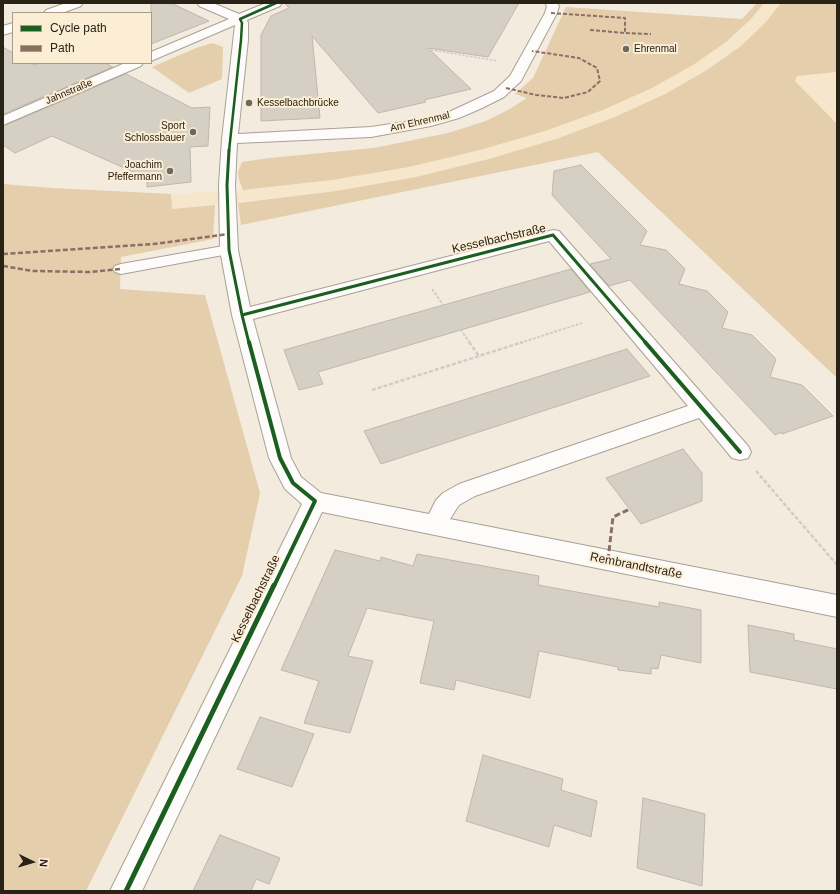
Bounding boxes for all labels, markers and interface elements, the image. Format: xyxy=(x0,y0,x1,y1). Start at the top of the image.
legend xyxy=(12,12,152,64)
text: Cycle path xyxy=(50,21,107,35)
text: Path xyxy=(50,41,75,55)
place label: Ehrenmal xyxy=(634,43,677,55)
marker: Ehrenmal xyxy=(621,44,631,54)
street label: Jahnstraße xyxy=(44,77,94,107)
place label: Kesselbachbrücke xyxy=(257,97,339,109)
marker: Kesselbachbrücke xyxy=(244,98,254,108)
street label: Am Ehrenmal xyxy=(389,109,451,135)
place label: Sport Schlossbauer xyxy=(124,120,185,144)
marker: Sport Schlossbauer xyxy=(188,127,198,137)
place label: Joachim Pfeffermann xyxy=(108,159,162,182)
marker: Joachim Pfeffermann xyxy=(165,166,175,176)
street label: Kesselbachstraße xyxy=(451,221,547,257)
street label: Rembrandtstraße xyxy=(589,550,683,582)
street label: Kesselbachstraße xyxy=(228,553,284,645)
north arrow xyxy=(12,842,52,882)
text: N xyxy=(38,859,50,868)

